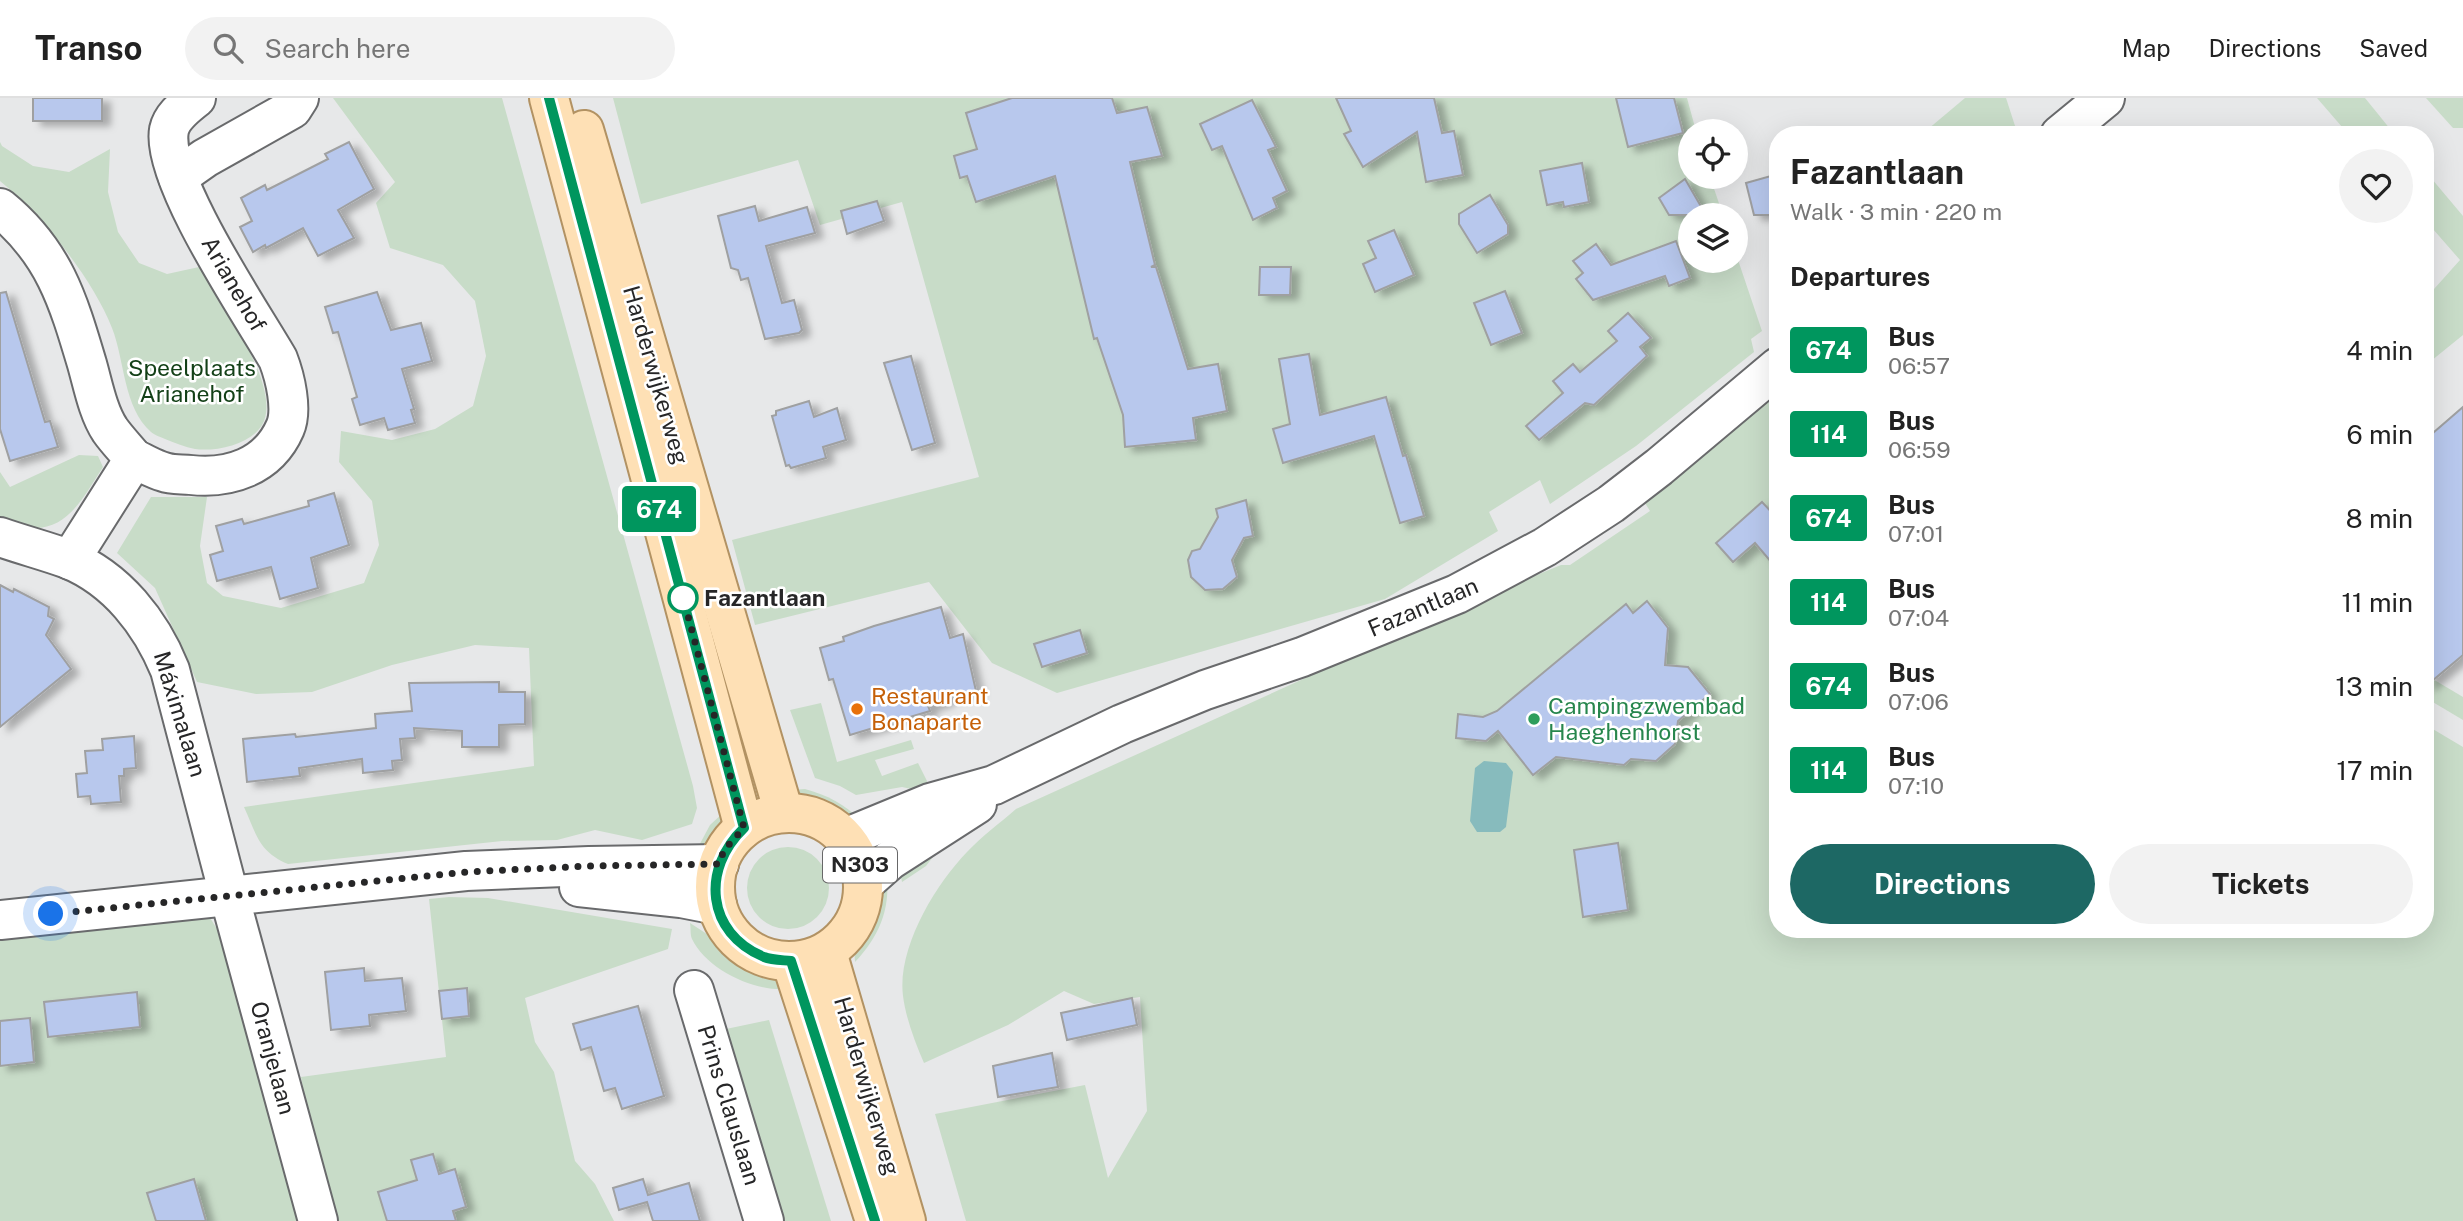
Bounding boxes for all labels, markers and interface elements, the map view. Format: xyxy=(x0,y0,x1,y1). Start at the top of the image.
search box xyxy=(185,17,675,80)
text: Transo xyxy=(35,29,143,67)
icon: search xyxy=(209,29,247,67)
text: Search here xyxy=(265,33,411,64)
text: Map xyxy=(2122,34,2171,62)
text: Directions xyxy=(2209,34,2321,62)
text: Saved xyxy=(2359,34,2428,62)
map controls xyxy=(1678,119,1748,273)
button: locate xyxy=(1678,119,1748,189)
button: heart xyxy=(2339,149,2413,223)
text: Fazantlaan xyxy=(1790,153,1964,191)
text: Walk · 3 min · 220 m xyxy=(1790,198,2002,225)
button: layers xyxy=(1678,203,1748,273)
street label: Arianehof xyxy=(197,232,272,336)
text: Departures xyxy=(1790,261,1930,292)
street label: Harderwijkerweg xyxy=(618,282,695,467)
text: Bus xyxy=(1888,321,1935,352)
text: 4 min xyxy=(2346,335,2413,366)
text: 674 xyxy=(1806,336,1851,364)
text: 06:57 xyxy=(1888,352,1950,379)
park label: Speelplaats Arianehof xyxy=(128,354,256,407)
text: Bus xyxy=(1888,405,1935,436)
text: 6 min xyxy=(2346,419,2413,450)
text: 114 xyxy=(1810,420,1847,448)
text: 06:59 xyxy=(1888,436,1951,463)
line badge: 674 xyxy=(619,486,699,532)
text: Bus xyxy=(1888,489,1935,520)
text: 674 xyxy=(636,495,682,523)
text: 8 min xyxy=(2346,503,2413,534)
text: 674 xyxy=(1806,504,1851,532)
text: 07:01 xyxy=(1888,520,1944,547)
street label: Fazantlaan xyxy=(1364,571,1482,642)
text: Bus xyxy=(1888,573,1935,604)
marker: Fazantlaan xyxy=(668,583,698,613)
place label: Fazantlaan xyxy=(704,584,825,611)
text: 11 min xyxy=(2341,587,2413,618)
text: 114 xyxy=(1810,588,1847,616)
text: 07:04 xyxy=(1888,604,1949,631)
street label: Máximalaan xyxy=(149,648,212,780)
text: Bus xyxy=(1888,657,1935,688)
text: 13 min xyxy=(2336,671,2413,702)
text: 674 xyxy=(1806,672,1851,700)
place label: Restaurant Bonaparte xyxy=(871,682,989,735)
text: 07:06 xyxy=(1888,688,1949,715)
place label: Campingzwembad Haeghenhorst xyxy=(1548,692,1745,745)
marker: Restaurant Bonaparte xyxy=(849,701,865,717)
marker: Campingzwembad Haeghenhorst xyxy=(1526,711,1542,727)
text: Bus xyxy=(1888,741,1935,772)
text: 17 min xyxy=(2336,755,2413,786)
text: 114 xyxy=(1810,756,1847,784)
text: 07:10 xyxy=(1888,772,1944,799)
button: Directions xyxy=(1790,844,2095,924)
button: Tickets xyxy=(2109,844,2413,924)
road number: N303 xyxy=(823,848,897,882)
your location xyxy=(33,896,68,931)
street label: Harderwijkerweg xyxy=(829,993,906,1178)
street label: Oranjelaan xyxy=(245,998,302,1117)
street label: Prins Clauslaan xyxy=(692,1022,767,1188)

